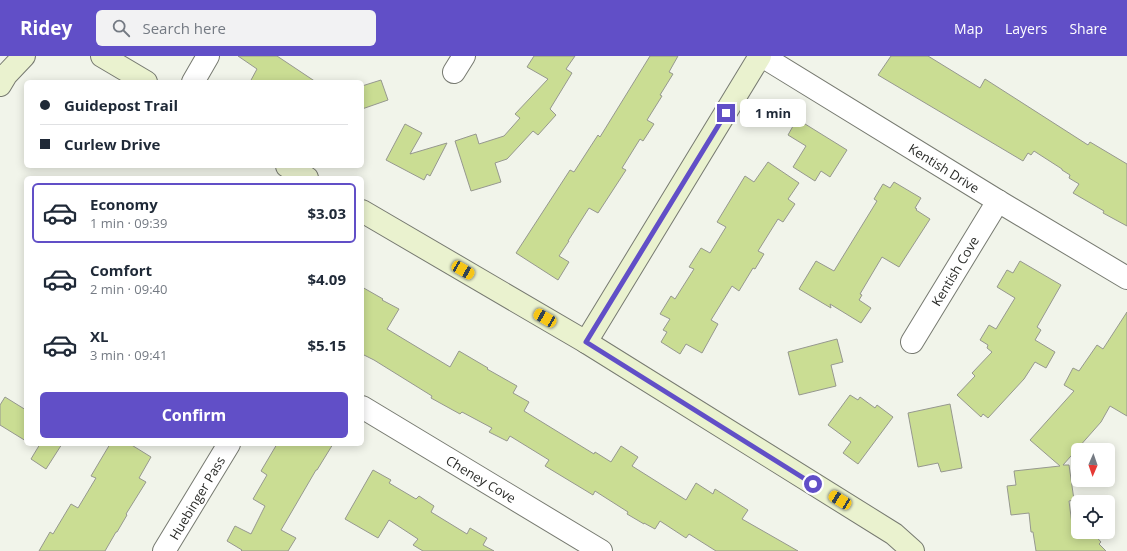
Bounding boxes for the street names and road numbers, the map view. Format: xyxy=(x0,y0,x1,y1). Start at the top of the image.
street label: Kentish Drive xyxy=(905,139,983,197)
street label: Kentish Cove xyxy=(927,233,983,309)
street label: Cheney Cove xyxy=(443,451,519,507)
street label: Huebinger Pass xyxy=(165,453,229,543)

